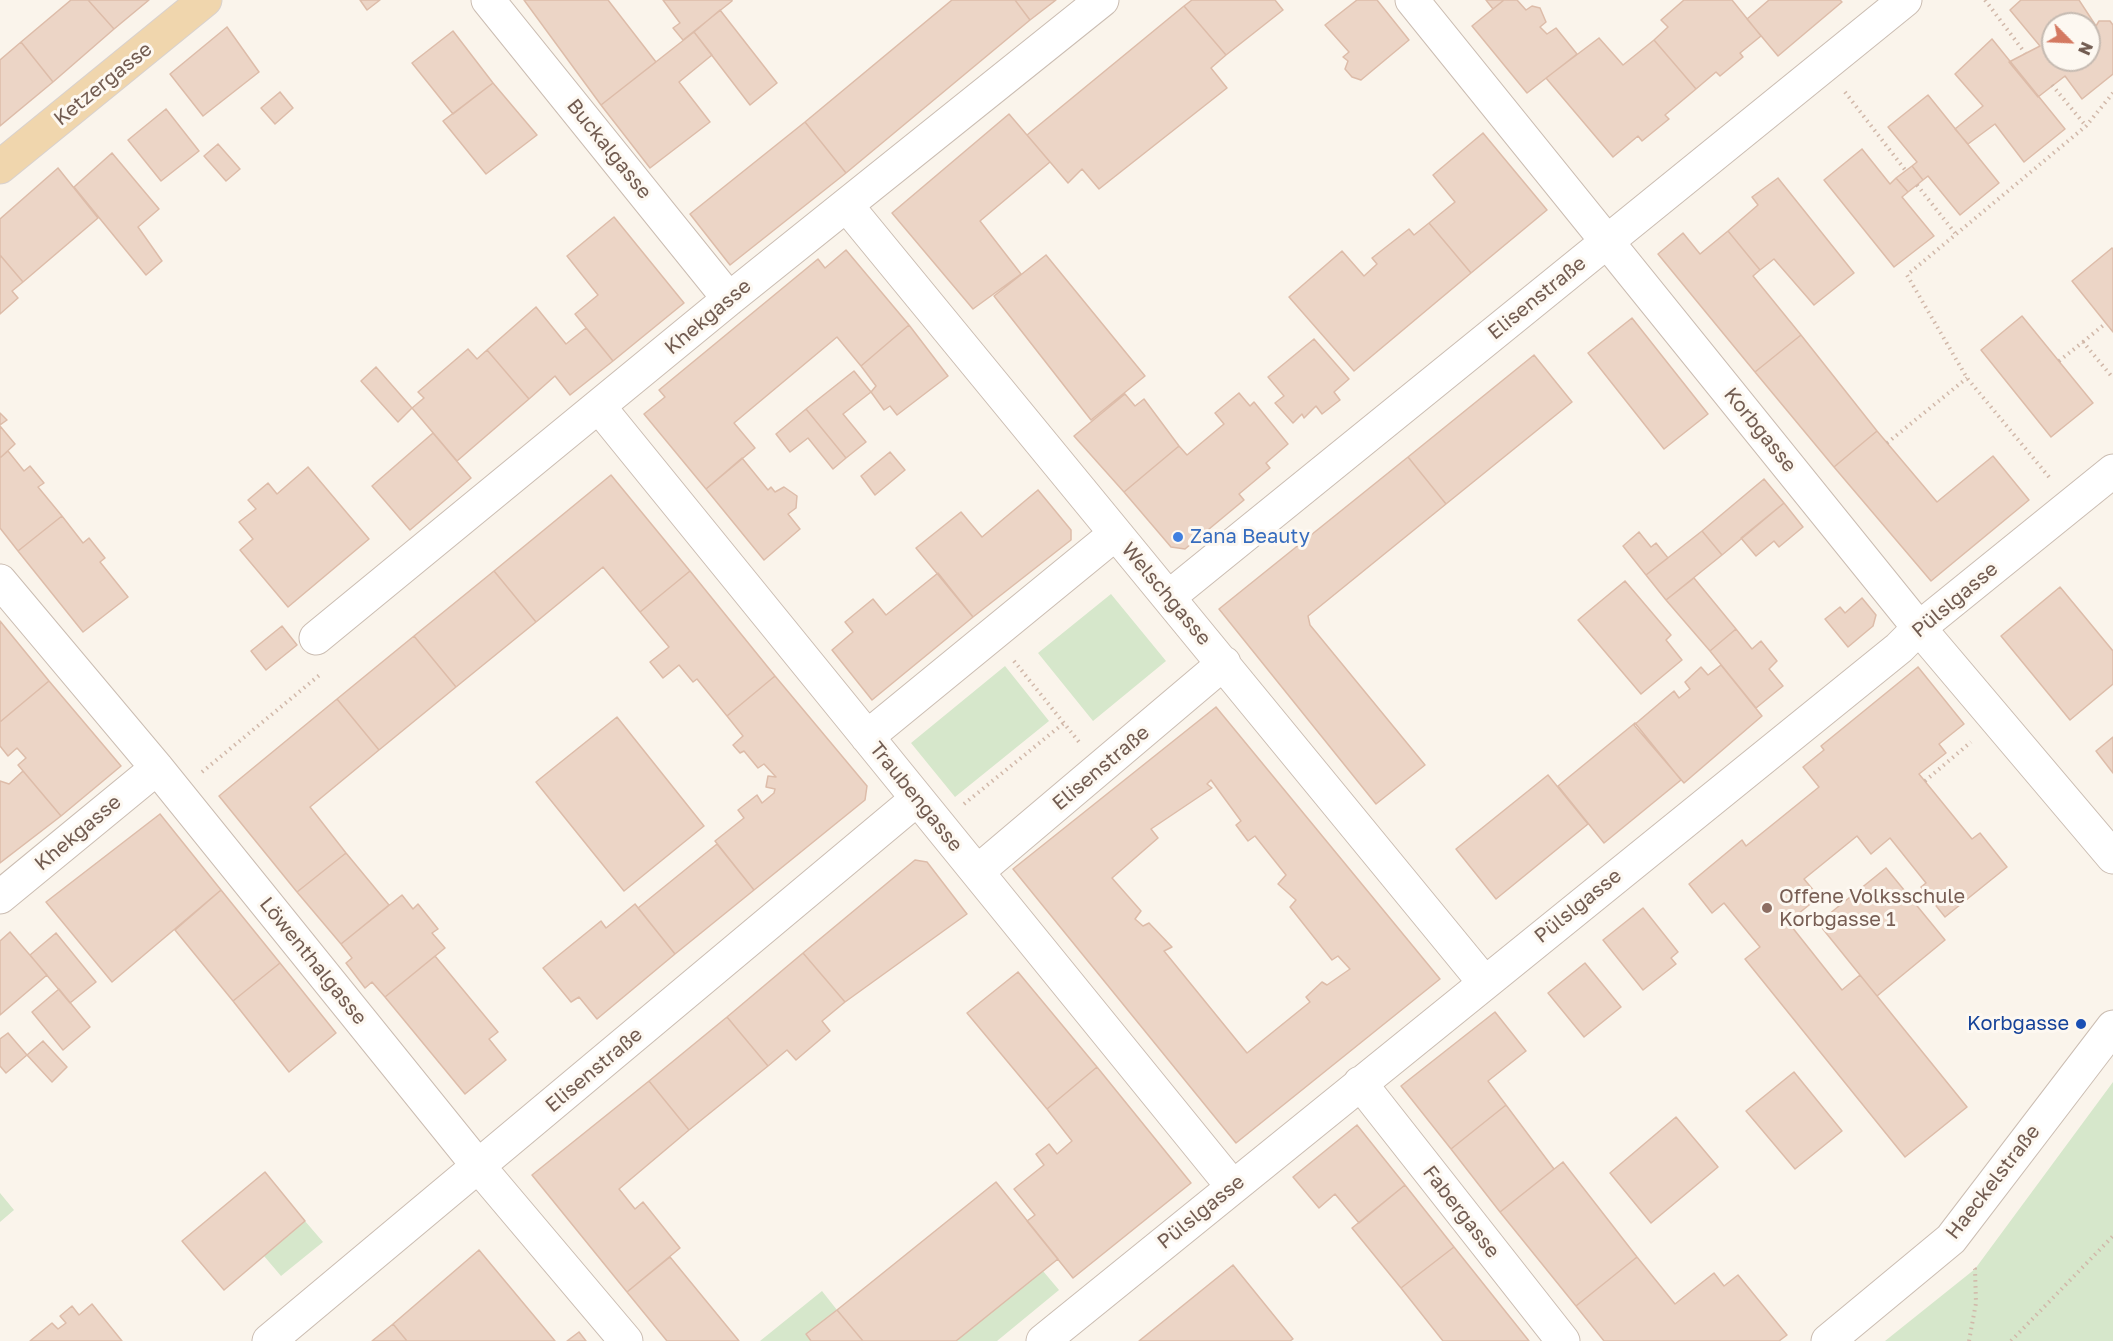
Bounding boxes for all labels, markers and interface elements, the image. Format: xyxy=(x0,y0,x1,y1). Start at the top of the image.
north arrow xyxy=(2041,12,2101,72)
street label: Ketzergasse xyxy=(49,37,157,131)
text: N xyxy=(2074,39,2097,58)
street label: Buckalgasse xyxy=(561,94,657,204)
street label: Elisenstraße xyxy=(1483,251,1591,345)
street label: Khekgasse xyxy=(660,274,756,360)
street label: Korbgasse xyxy=(1719,383,1801,477)
place label: Zana Beauty xyxy=(1190,525,1310,549)
marker: Zana Beauty xyxy=(1171,530,1185,544)
street label: Welschgasse xyxy=(1116,538,1216,650)
street label: Pülslgasse xyxy=(1907,557,2003,643)
street label: Elisenstraße xyxy=(1048,721,1154,815)
street label: Traubengasse xyxy=(864,737,968,857)
street label: Khekgasse xyxy=(30,790,126,876)
street label: Pülslgasse xyxy=(1530,864,1626,948)
place label: Offene Volksschule Korbgasse 1 xyxy=(1779,885,1965,932)
street label: Löwenthalgasse xyxy=(254,892,372,1030)
marker: Offene Volksschule Korbgasse 1 xyxy=(1760,901,1774,915)
place label: Korbgasse xyxy=(1967,1012,2069,1036)
marker: Korbgasse xyxy=(2074,1017,2088,1031)
street label: Elisenstraße xyxy=(541,1023,647,1117)
street label: Haeckelstraße xyxy=(1941,1120,2045,1244)
street label: Fabergasse xyxy=(1417,1161,1505,1263)
street label: Pülslgasse xyxy=(1153,1170,1249,1254)

